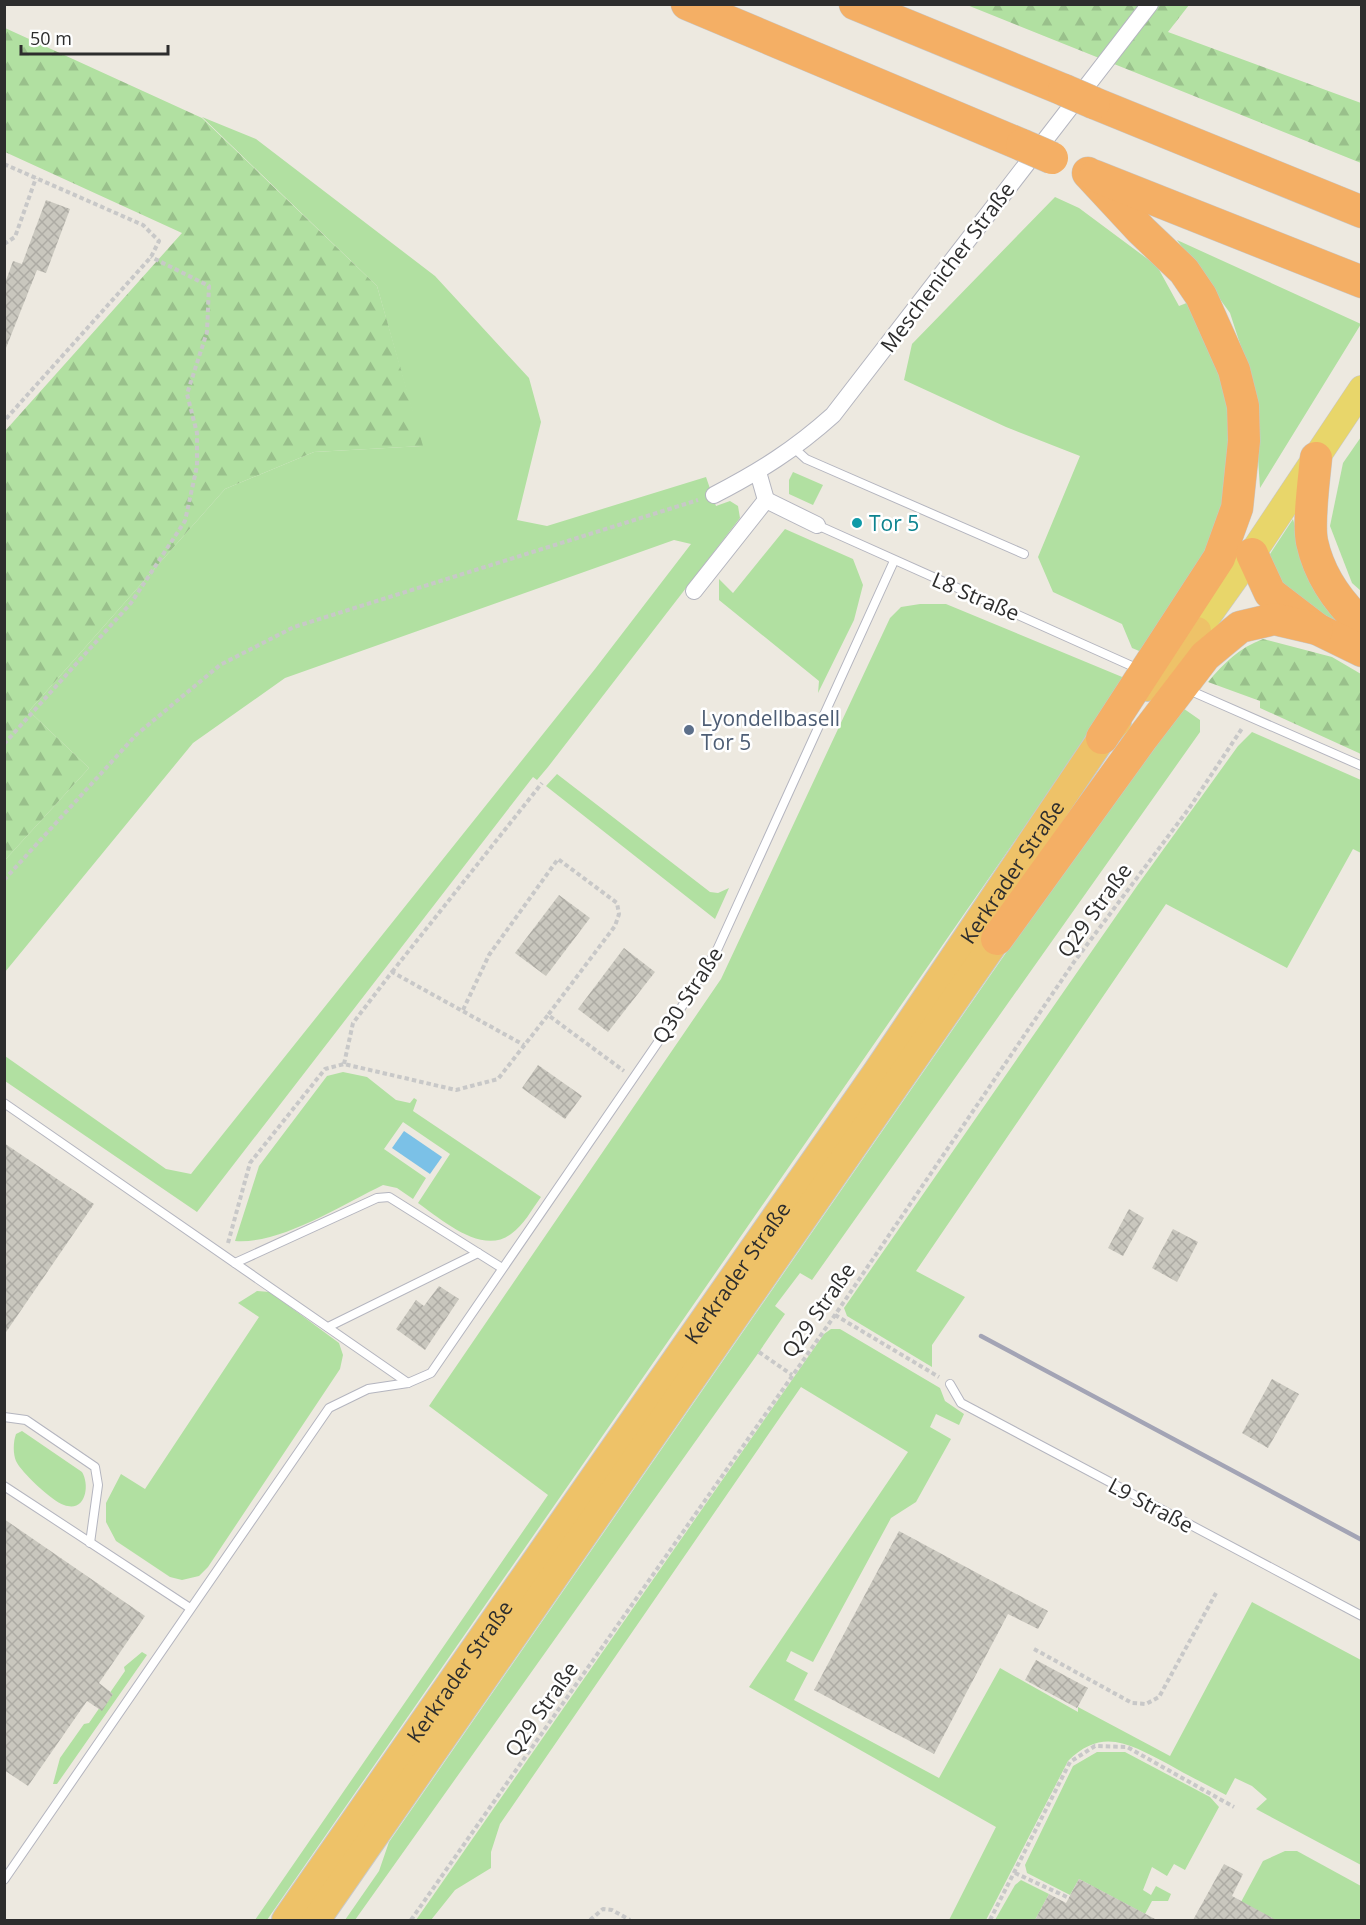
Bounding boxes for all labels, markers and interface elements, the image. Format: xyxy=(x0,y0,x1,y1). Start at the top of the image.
scale bar xyxy=(21,18,168,56)
text: 50 m xyxy=(30,26,72,50)
street label: Meschenicher Straße xyxy=(874,176,1020,358)
place label: Tor 5 xyxy=(869,509,919,537)
marker: Tor 5 xyxy=(850,516,864,530)
street label: L8 Straße xyxy=(928,565,1024,627)
place label: Lyondellbasell Tor 5 xyxy=(701,704,840,756)
marker: Lyondellbasell Tor 5 xyxy=(682,723,696,737)
street label: Kerkrader Straße xyxy=(953,795,1070,949)
street label: Q29 Straße xyxy=(1050,857,1138,963)
street label: Q30 Straße xyxy=(645,941,729,1049)
street label: Kerkrader Straße xyxy=(678,1196,796,1349)
street label: Q29 Straße xyxy=(775,1257,861,1363)
street label: L9 Straße xyxy=(1104,1471,1198,1539)
street label: Kerkrader Straße xyxy=(400,1595,519,1748)
street label: Q29 Straße xyxy=(498,1656,584,1762)

